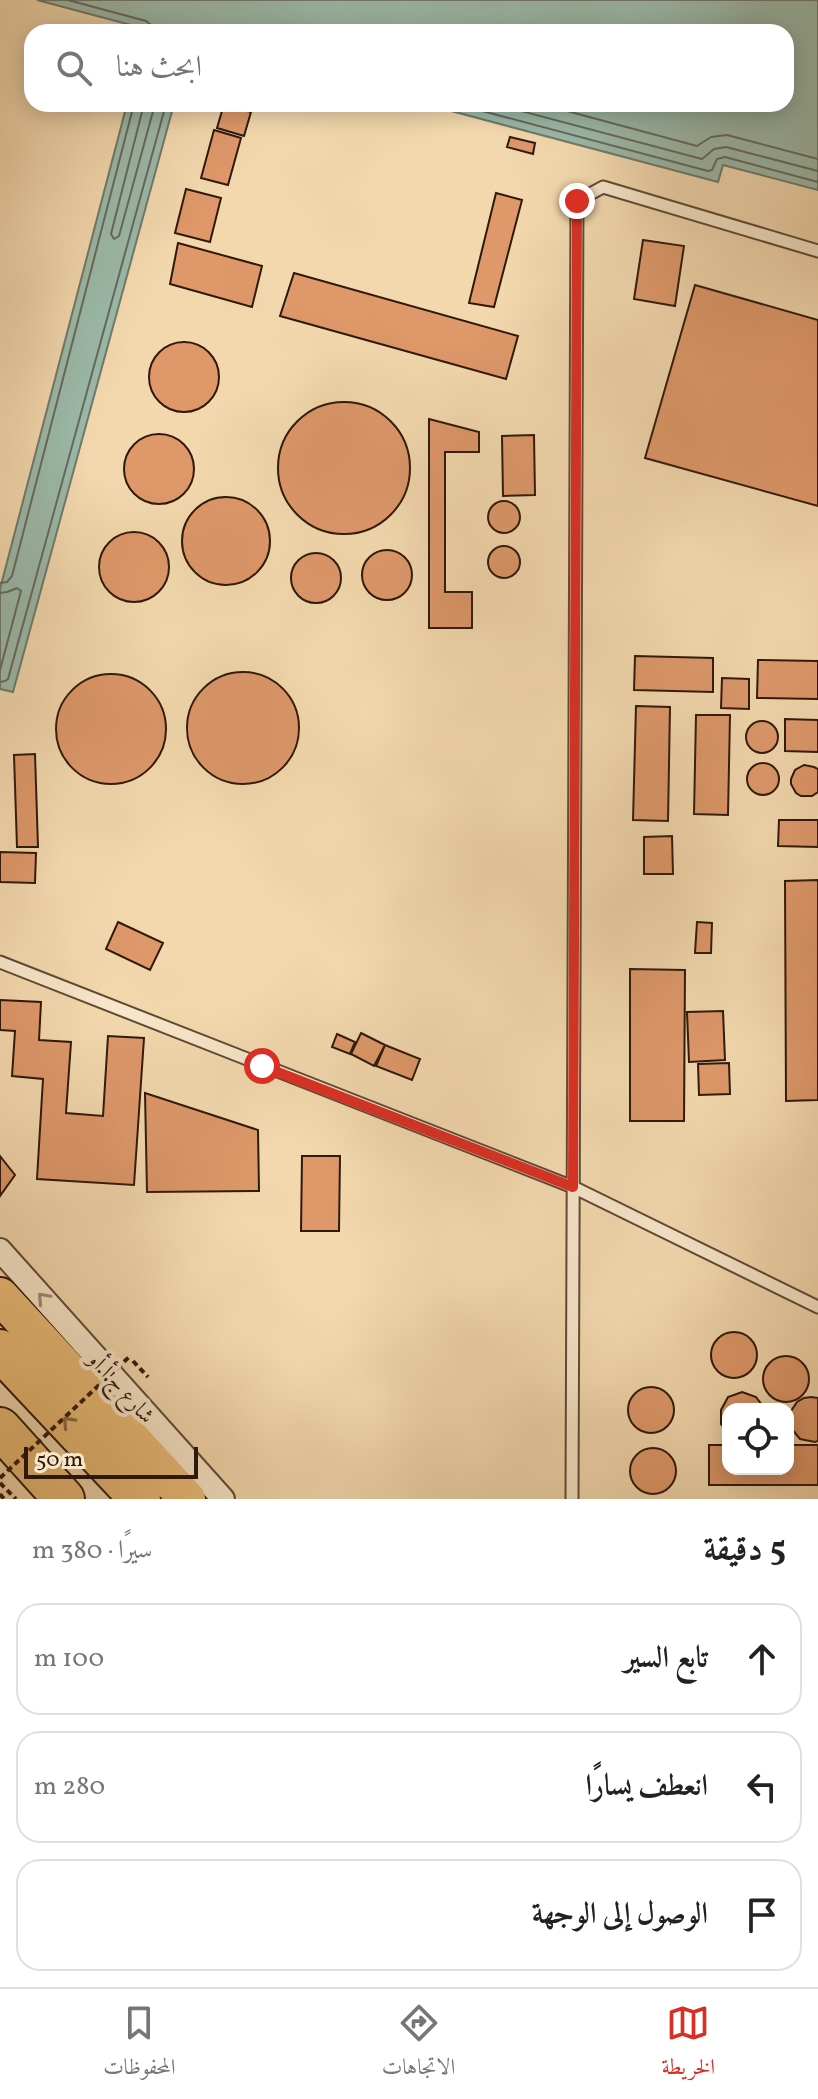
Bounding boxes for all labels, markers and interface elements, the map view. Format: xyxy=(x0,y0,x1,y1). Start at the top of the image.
search box xyxy=(24,24,794,112)
icon: search xyxy=(52,46,96,90)
text: ابحث هنا xyxy=(116,47,202,89)
route end xyxy=(559,183,595,219)
route start xyxy=(244,1048,280,1084)
one-way arrow xyxy=(38,1292,53,1307)
street label: شارع ج.أ.أو xyxy=(77,1343,162,1433)
map controls xyxy=(722,1403,794,1475)
button: locate xyxy=(722,1403,794,1475)
one-way arrow xyxy=(62,1417,77,1431)
scale bar xyxy=(24,1443,198,1479)
text: 50 m xyxy=(36,1445,83,1476)
text: 5 دقيقة xyxy=(703,1527,786,1574)
text: سيرًا · 380 m xyxy=(32,1533,153,1569)
icon: ahead xyxy=(740,1637,784,1681)
text: تابع السير xyxy=(624,1638,708,1680)
text: 100 m xyxy=(34,1641,104,1677)
icon: left xyxy=(740,1765,784,1809)
text: انعطف يسارًا xyxy=(585,1766,708,1808)
text: 280 m xyxy=(34,1769,105,1805)
icon: arrive xyxy=(740,1893,784,1937)
text: الوصول إلى الوجهة xyxy=(532,1894,708,1936)
tab: المحفوظات xyxy=(103,2001,176,2088)
tab: الاتجاهات xyxy=(382,2001,455,2088)
tab: الخريطة xyxy=(661,2001,715,2088)

